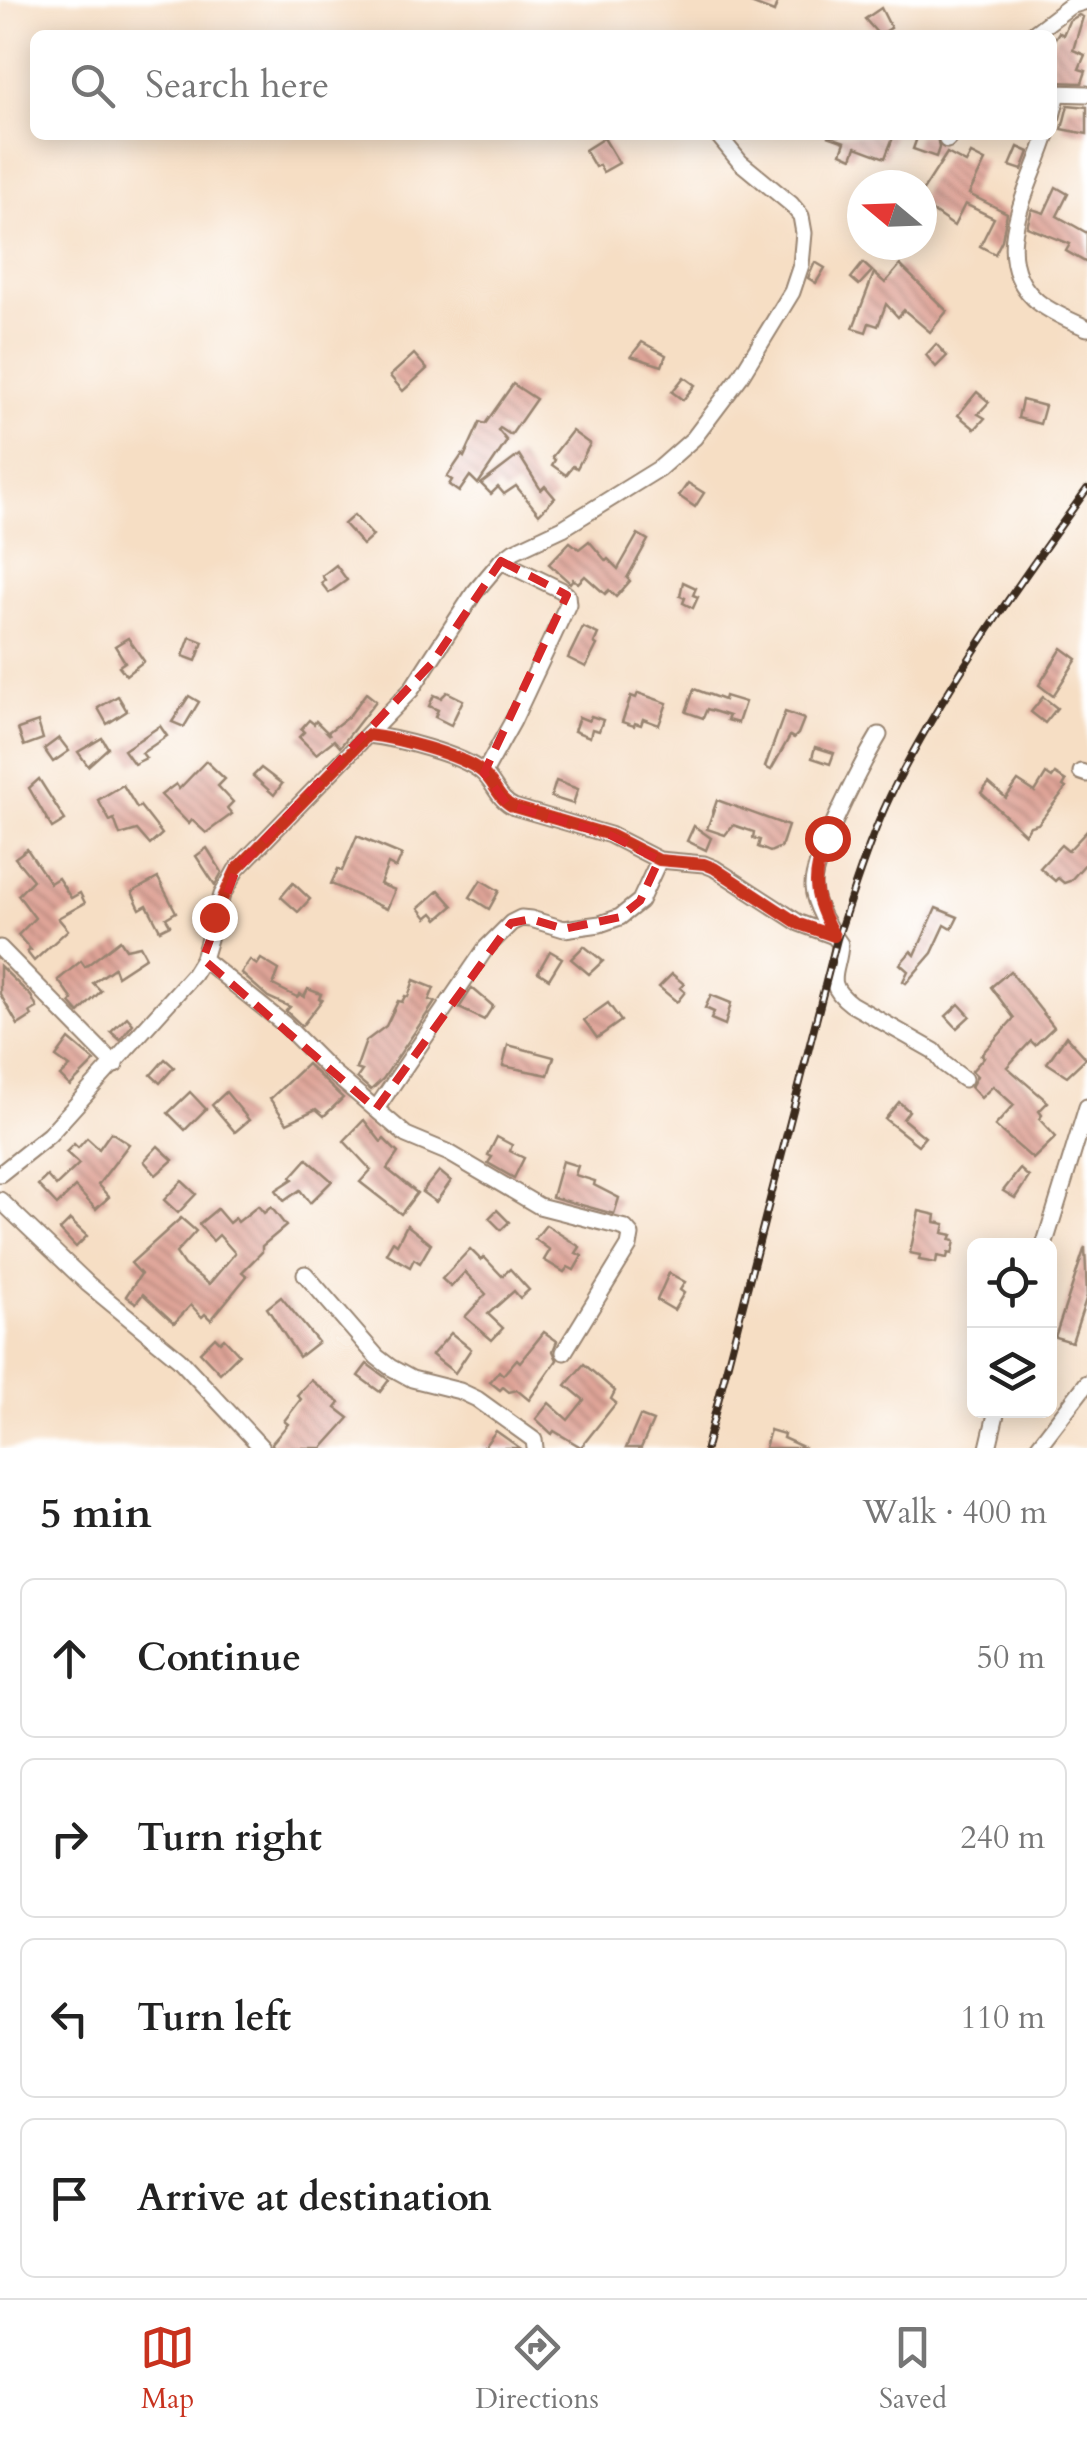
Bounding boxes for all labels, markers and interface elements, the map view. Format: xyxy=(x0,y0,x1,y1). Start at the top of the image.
search box xyxy=(30,30,1057,140)
icon: search xyxy=(65,58,120,113)
text: Search here xyxy=(145,59,329,111)
north arrow xyxy=(847,170,937,260)
route start xyxy=(805,816,851,862)
route end xyxy=(192,895,238,941)
map controls xyxy=(967,1238,1057,1418)
button: locate xyxy=(967,1238,1057,1328)
button: layers xyxy=(967,1328,1057,1418)
text: 5 min xyxy=(40,1485,152,1542)
text: Walk · 400 m xyxy=(862,1491,1047,1535)
icon: ahead xyxy=(42,1631,97,1686)
text: Continue xyxy=(137,1632,301,1684)
text: 50 m xyxy=(977,1636,1045,1680)
icon: right xyxy=(42,1811,97,1866)
text: Turn right xyxy=(137,1812,322,1864)
text: 240 m xyxy=(960,1816,1045,1860)
icon: left xyxy=(42,1991,97,2046)
text: Turn left xyxy=(137,1992,291,2044)
text: 110 m xyxy=(960,1996,1045,2040)
icon: arrive xyxy=(42,2171,97,2226)
text: Arrive at destination xyxy=(137,2172,492,2224)
tab: Map xyxy=(140,2320,195,2418)
tab: Directions xyxy=(475,2320,599,2418)
tab: Saved xyxy=(879,2320,947,2418)

